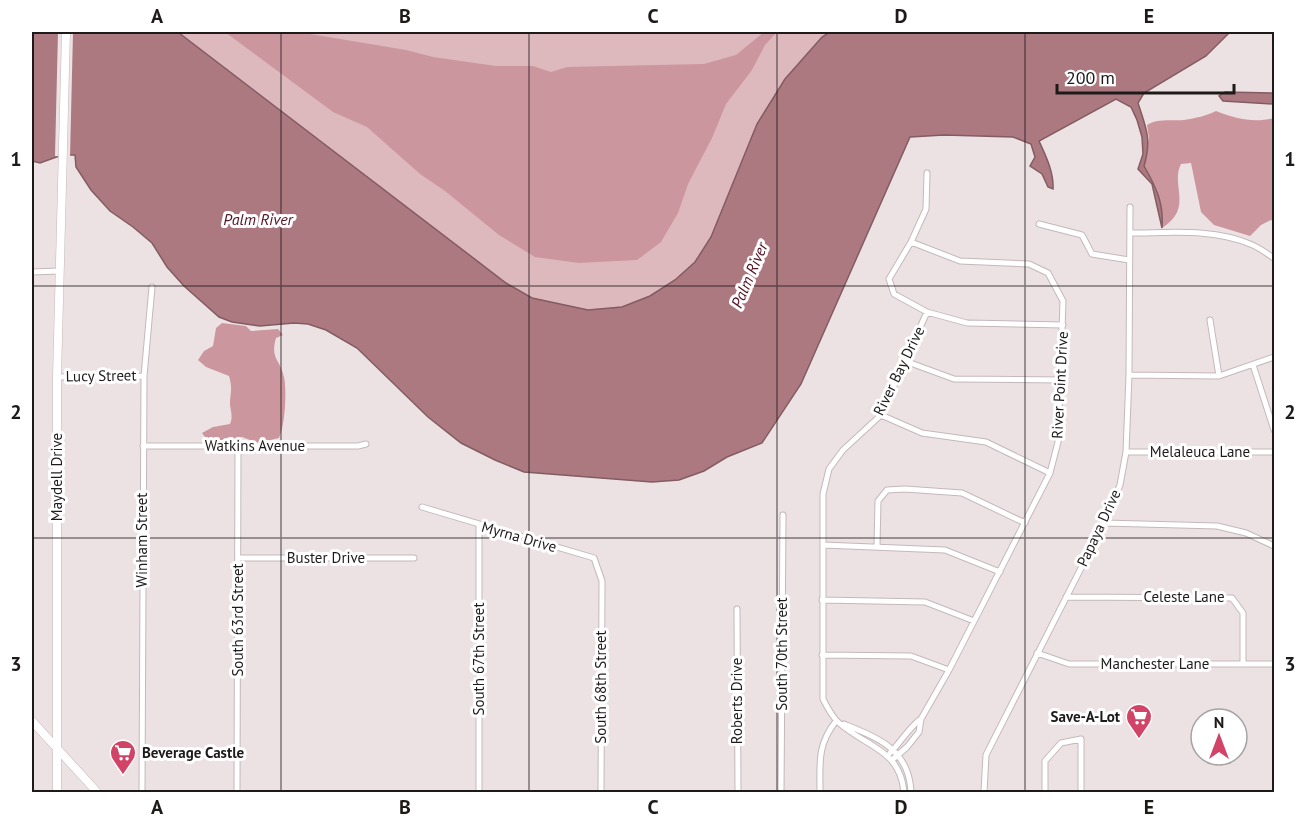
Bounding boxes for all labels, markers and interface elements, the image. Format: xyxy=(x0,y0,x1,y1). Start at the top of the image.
text: A xyxy=(151,3,164,29)
text: B xyxy=(399,3,411,29)
text: C xyxy=(647,3,659,29)
text: D xyxy=(895,3,908,29)
text: E xyxy=(1144,3,1154,29)
scale bar xyxy=(1057,57,1234,95)
text: 200 m xyxy=(1066,66,1115,89)
text: 1 xyxy=(10,146,22,172)
text: 1 xyxy=(1284,146,1296,172)
water label: Palm River xyxy=(223,209,295,229)
water label: Palm River xyxy=(726,237,772,311)
street label: River Bay Drive xyxy=(869,323,928,419)
street label: River Point Drive xyxy=(1047,331,1072,439)
street label: Lucy Street xyxy=(65,365,137,386)
text: 2 xyxy=(10,399,22,425)
text: 2 xyxy=(1284,399,1296,425)
street label: Maydell Drive xyxy=(47,433,66,521)
street label: Watkins Avenue xyxy=(205,436,305,455)
street label: Melaleuca Lane xyxy=(1150,442,1250,461)
street label: Papaya Drive xyxy=(1072,486,1125,569)
street label: Winham Street xyxy=(132,493,151,587)
street label: Myrna Drive xyxy=(479,517,559,556)
street label: Buster Drive xyxy=(287,548,365,567)
street label: South 63rd Street xyxy=(228,563,247,677)
street label: Celeste Lane xyxy=(1143,587,1225,606)
street label: South 70th Street xyxy=(772,597,791,711)
street label: South 67th Street xyxy=(469,603,488,715)
street label: South 68th Street xyxy=(591,630,610,744)
text: 3 xyxy=(10,651,22,677)
text: 3 xyxy=(1284,651,1296,677)
street label: Manchester Lane xyxy=(1101,654,1209,673)
street label: Roberts Drive xyxy=(727,658,746,744)
supermarket icon: Save-A-Lot xyxy=(1124,702,1154,740)
place label: Save-A-Lot xyxy=(1051,707,1121,726)
north arrow xyxy=(1189,707,1249,767)
text: N xyxy=(1214,712,1224,732)
supermarket icon: Beverage Castle xyxy=(108,738,138,776)
place label: Beverage Castle xyxy=(142,743,245,762)
text: A xyxy=(151,794,164,820)
text: B xyxy=(399,794,411,820)
text: C xyxy=(647,794,659,820)
text: D xyxy=(895,794,908,820)
text: E xyxy=(1144,794,1154,820)

